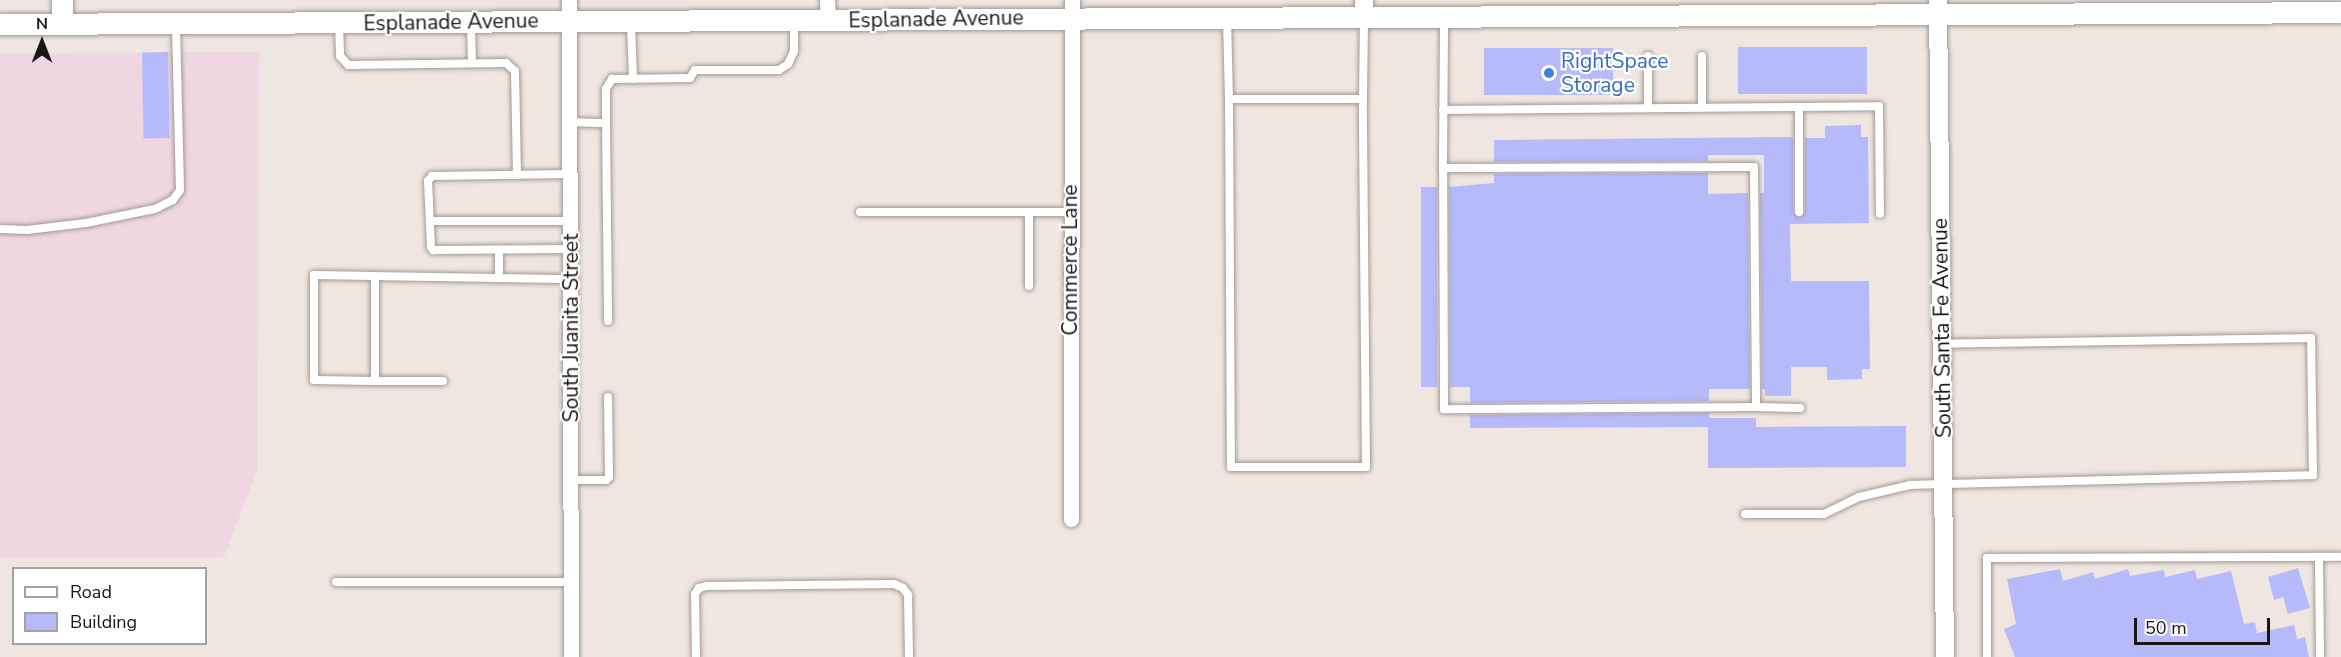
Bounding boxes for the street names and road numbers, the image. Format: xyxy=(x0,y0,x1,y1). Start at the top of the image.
street label: Esplanade Avenue xyxy=(848,5,1024,33)
street label: Esplanade Avenue xyxy=(363,8,539,36)
street label: Commerce Lane xyxy=(1057,184,1083,336)
street label: South Santa Fe Avenue xyxy=(1927,218,1957,438)
street label: South Juanita Street xyxy=(558,234,584,422)

